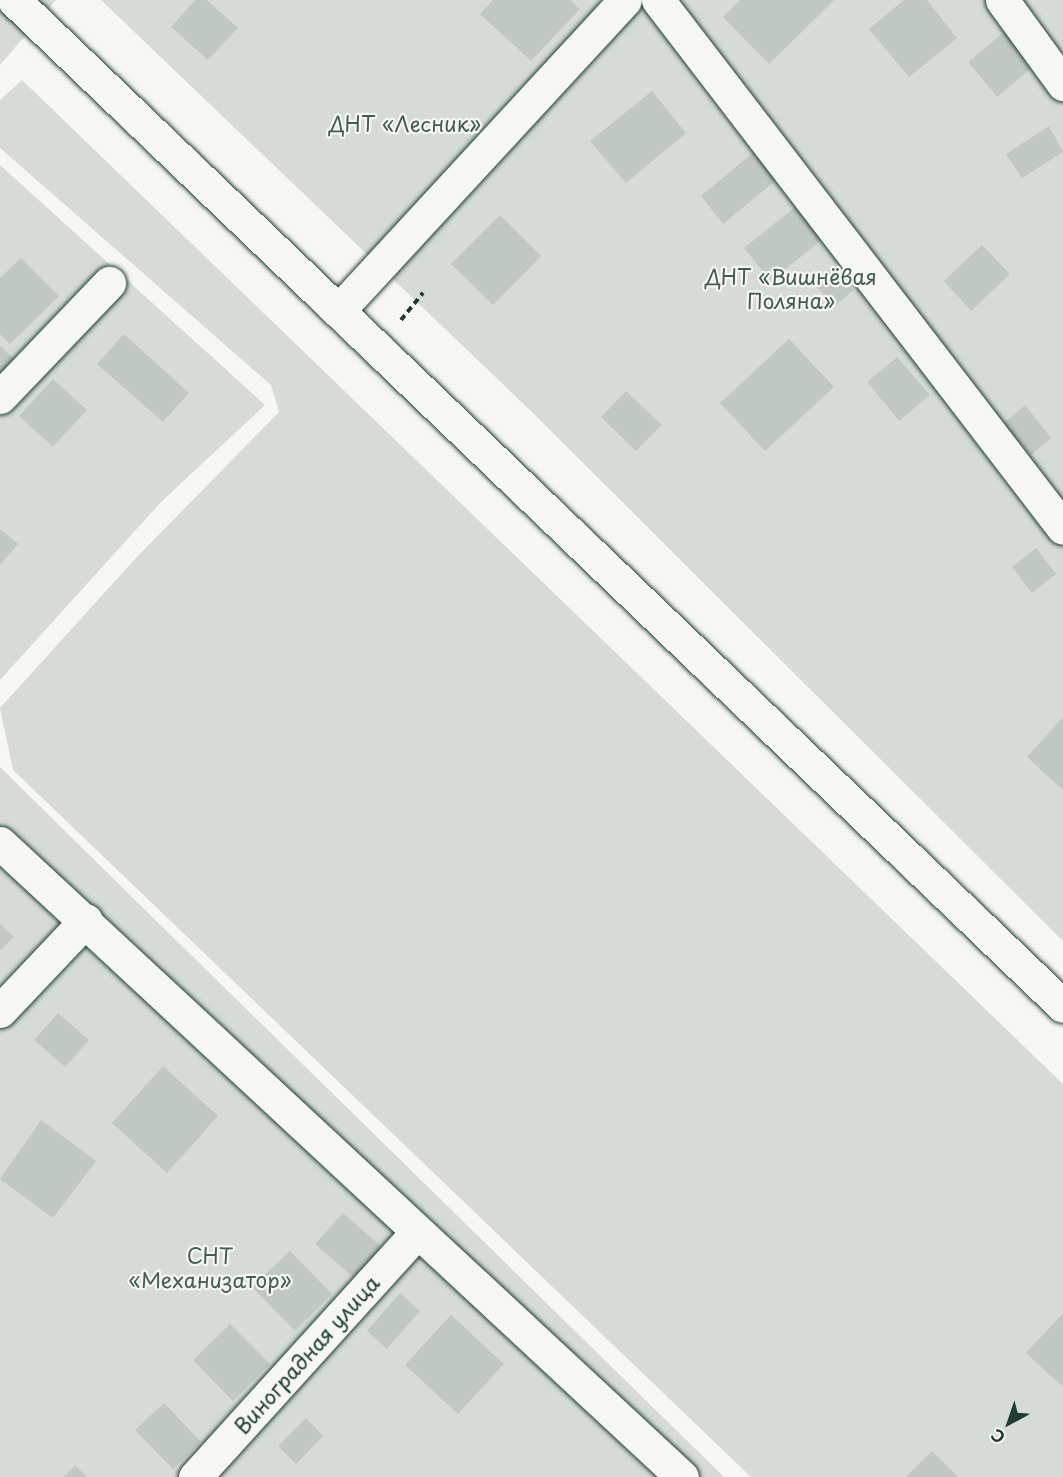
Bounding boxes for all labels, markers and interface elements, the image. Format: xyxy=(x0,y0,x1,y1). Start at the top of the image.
park label: ДНТ «Лесник» xyxy=(329,110,481,136)
park label: ДНТ «Вишнёвая Поляна» xyxy=(705,263,877,313)
park label: СНТ «Механизатор» xyxy=(129,1242,291,1292)
street label: Виноградная улица xyxy=(228,1269,384,1439)
north arrow xyxy=(979,1393,1039,1453)
text: С xyxy=(985,1424,1010,1450)

